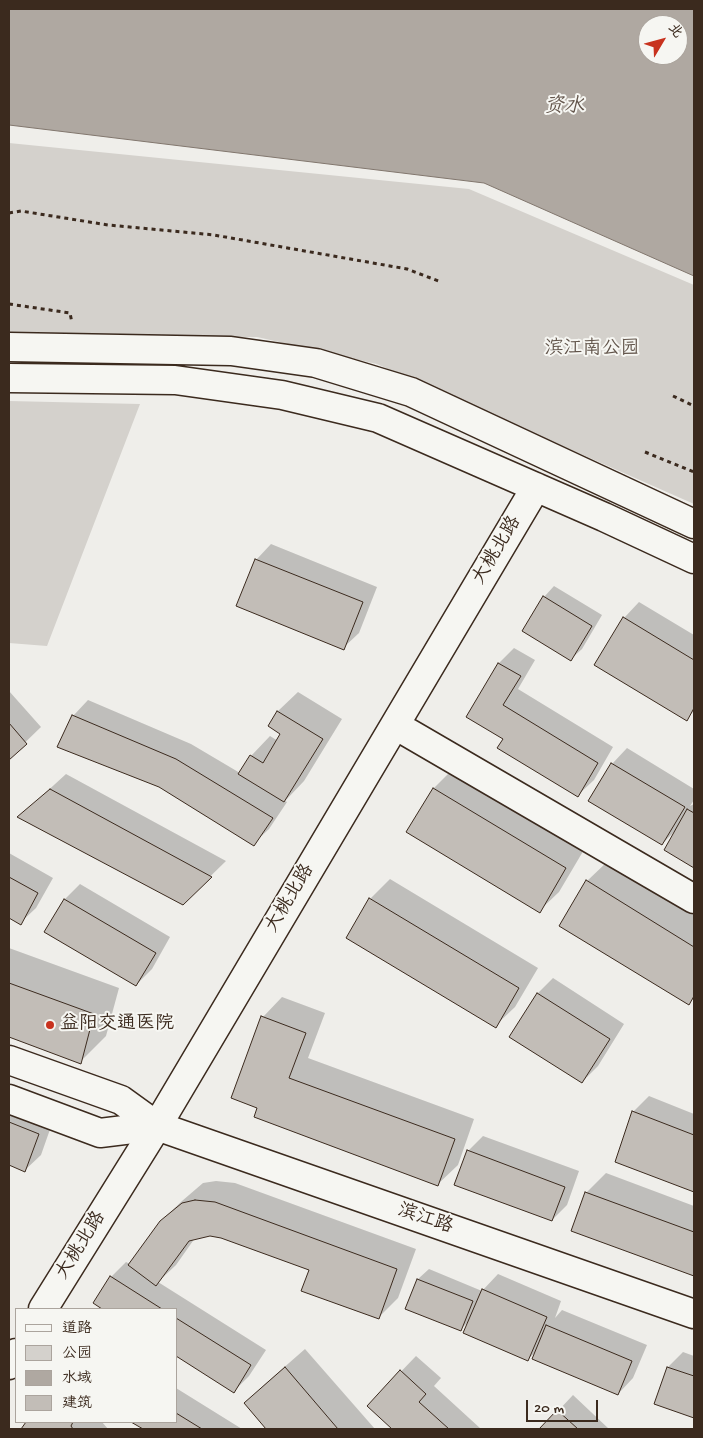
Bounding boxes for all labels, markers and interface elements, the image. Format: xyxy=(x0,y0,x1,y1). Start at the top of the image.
north arrow xyxy=(638,15,688,65)
text: 北 xyxy=(664,21,686,42)
water label: 资水 xyxy=(544,96,584,120)
park label: 滨江南公园 xyxy=(545,339,639,361)
street label: 大桃北路 xyxy=(469,513,527,589)
street label: 大桃北路 xyxy=(262,861,320,937)
place label: 益阳交通医院 xyxy=(60,1014,174,1036)
marker: 益阳交通医院 xyxy=(44,1019,56,1031)
street label: 滨江路 xyxy=(394,1200,456,1240)
street label: 大桃北路 xyxy=(52,1208,112,1284)
legend xyxy=(15,1308,178,1423)
text: 道路 xyxy=(62,1320,92,1338)
text: 公园 xyxy=(62,1345,92,1363)
text: 水域 xyxy=(62,1370,92,1388)
scale bar xyxy=(528,1390,600,1422)
text: 建筑 xyxy=(62,1395,92,1413)
text: 20 m xyxy=(534,1400,564,1418)

